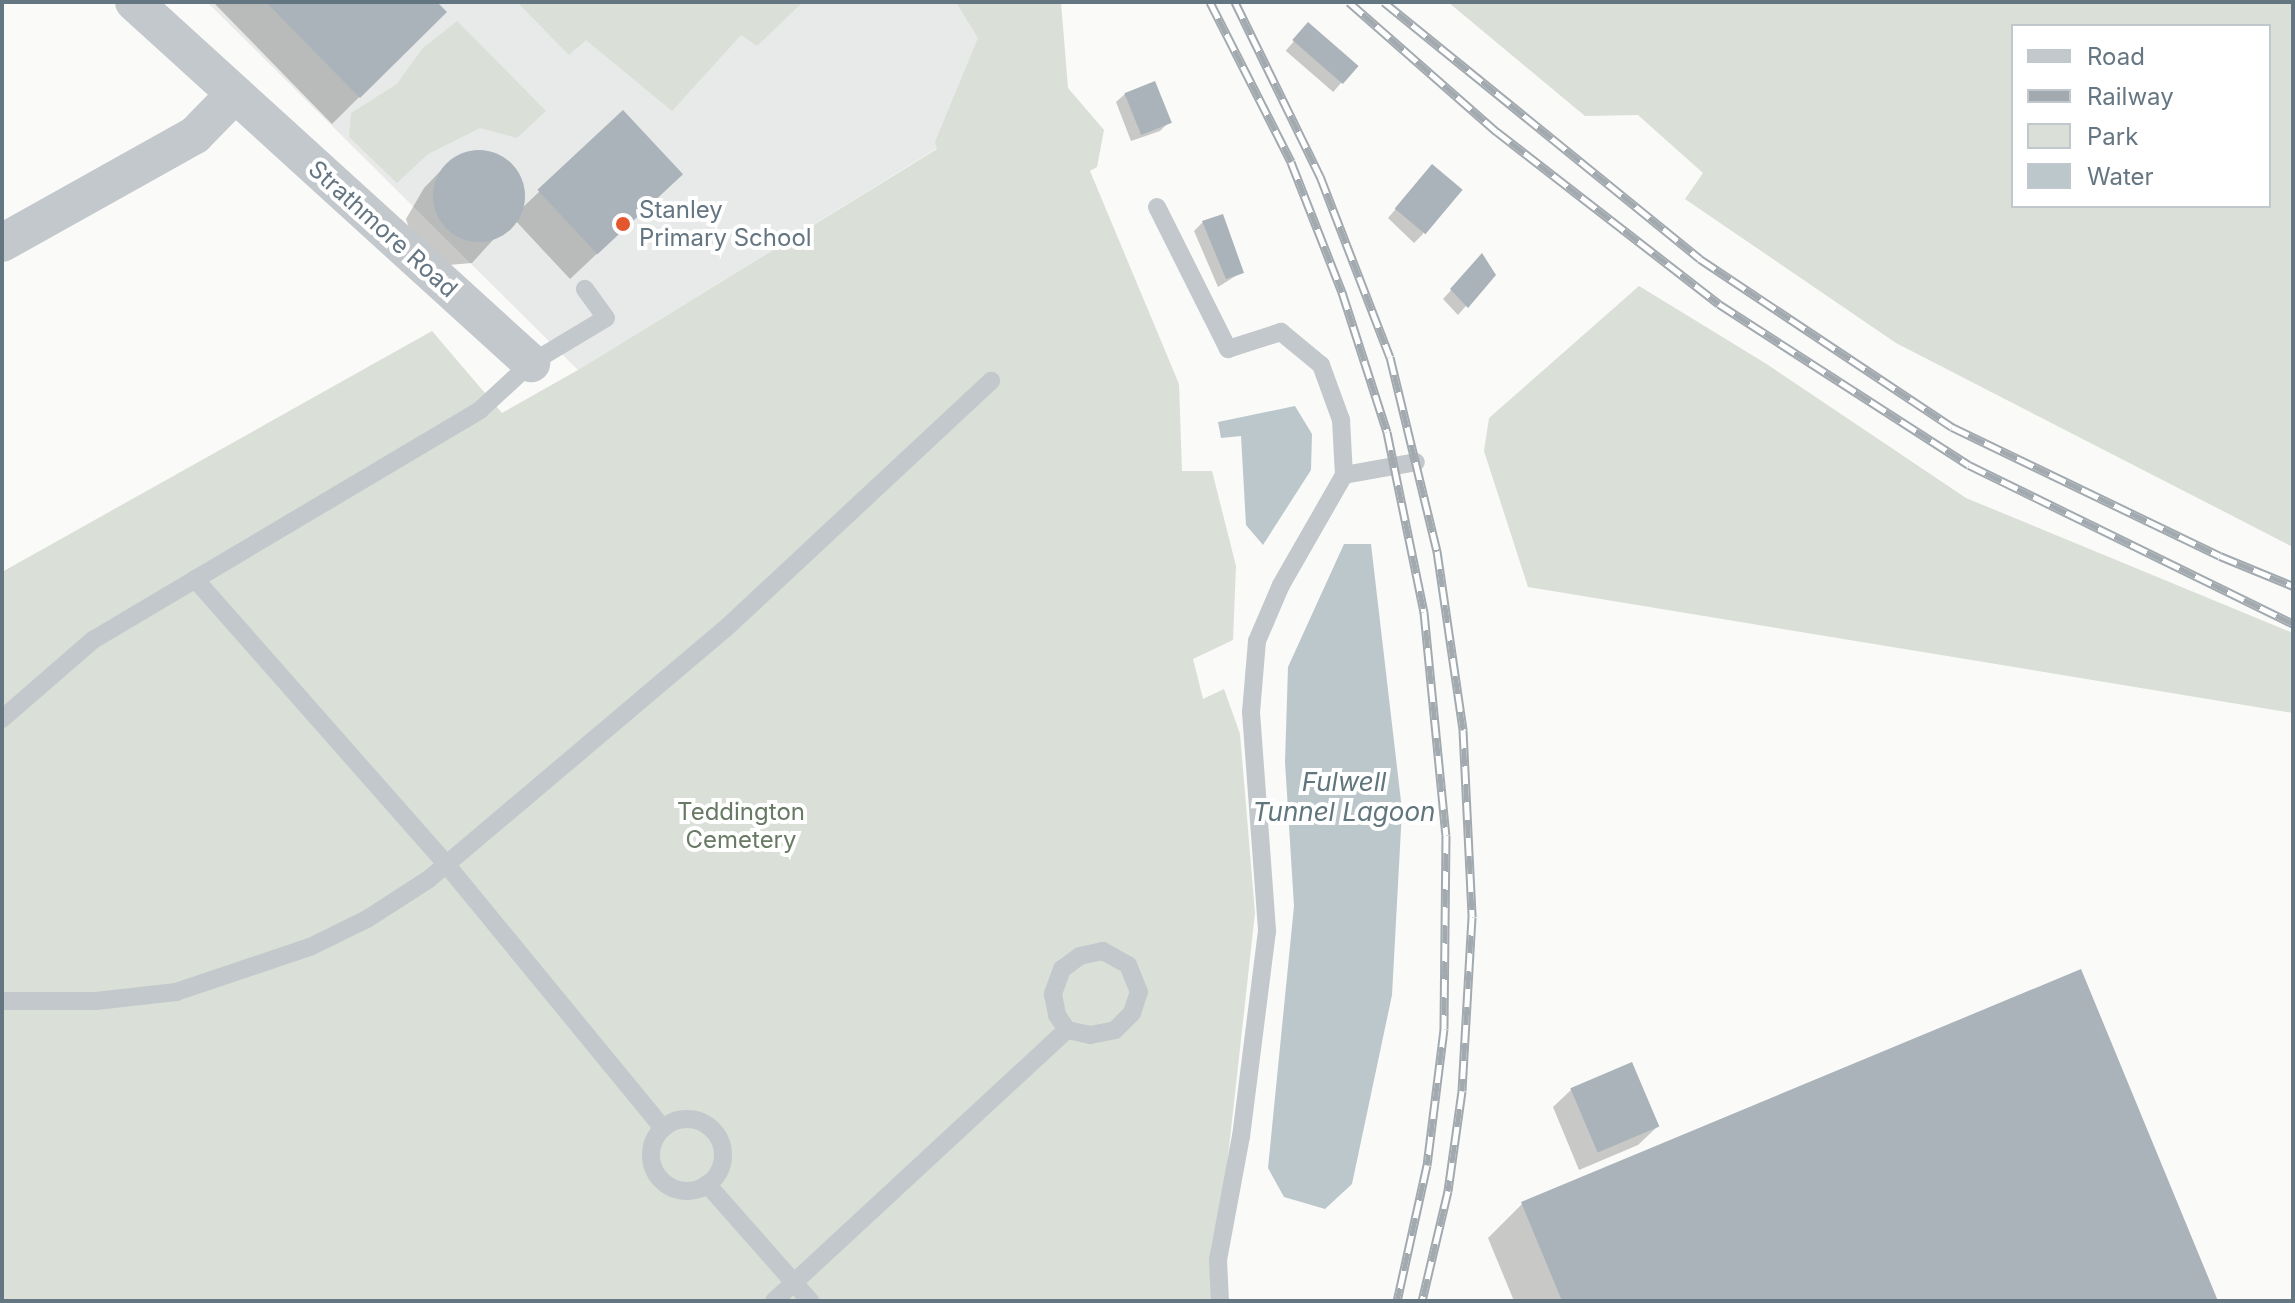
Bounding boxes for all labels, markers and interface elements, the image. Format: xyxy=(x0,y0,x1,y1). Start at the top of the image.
legend xyxy=(2011,24,2271,208)
text: Road xyxy=(2087,42,2145,71)
text: Railway xyxy=(2087,82,2174,111)
text: Park xyxy=(2087,122,2138,151)
street label: Strathmore Road xyxy=(303,155,463,303)
text: Water xyxy=(2087,162,2154,191)
place label: Stanley Primary School xyxy=(639,196,812,252)
marker: Stanley Primary School xyxy=(614,215,632,233)
water label: Fulwell Tunnel Lagoon xyxy=(1253,766,1435,828)
park label: Teddington Cemetery xyxy=(677,798,805,854)

